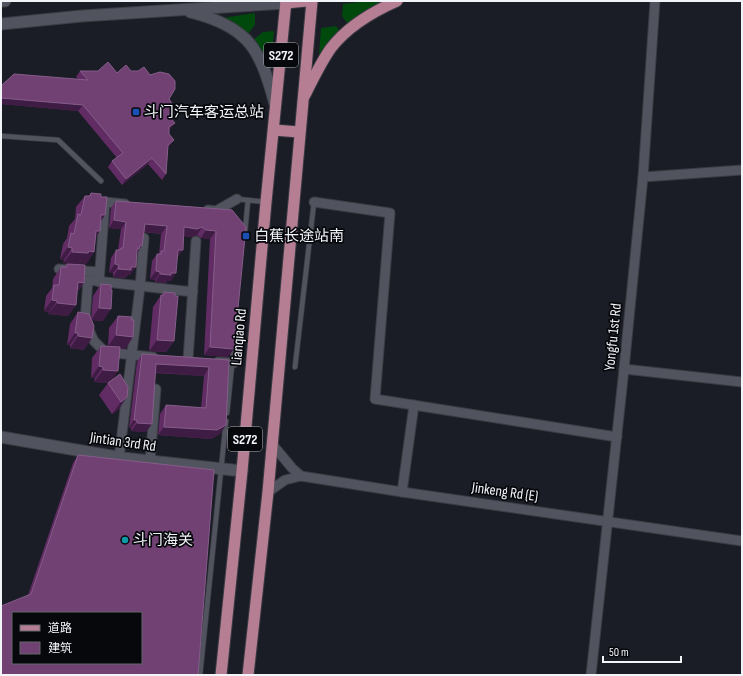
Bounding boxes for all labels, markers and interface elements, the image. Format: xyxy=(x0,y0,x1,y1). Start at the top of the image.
road number: S272 xyxy=(264,43,298,67)
place label: 斗门汽车客运总站 xyxy=(144,103,264,122)
marker: 斗门汽车客运总站 xyxy=(131,107,141,117)
place label: 白蕉长途站南 xyxy=(254,227,344,246)
marker: 白蕉长途站南 xyxy=(241,231,251,241)
street label: Yongfu 1st Rd xyxy=(600,302,626,372)
street label: Lianqiao Rd xyxy=(227,308,251,366)
road number: S272 xyxy=(228,427,262,451)
street label: Jintian 3rd Rd xyxy=(88,428,157,456)
street label: Jinkeng Rd (E) xyxy=(470,478,539,506)
place label: 斗门海关 xyxy=(133,531,193,550)
marker: 斗门海关 xyxy=(120,535,130,545)
legend xyxy=(12,612,142,664)
text: 道路 xyxy=(48,621,72,636)
scale bar xyxy=(603,638,681,664)
text: 建筑 xyxy=(48,641,72,656)
text: 50 m xyxy=(609,645,629,660)

